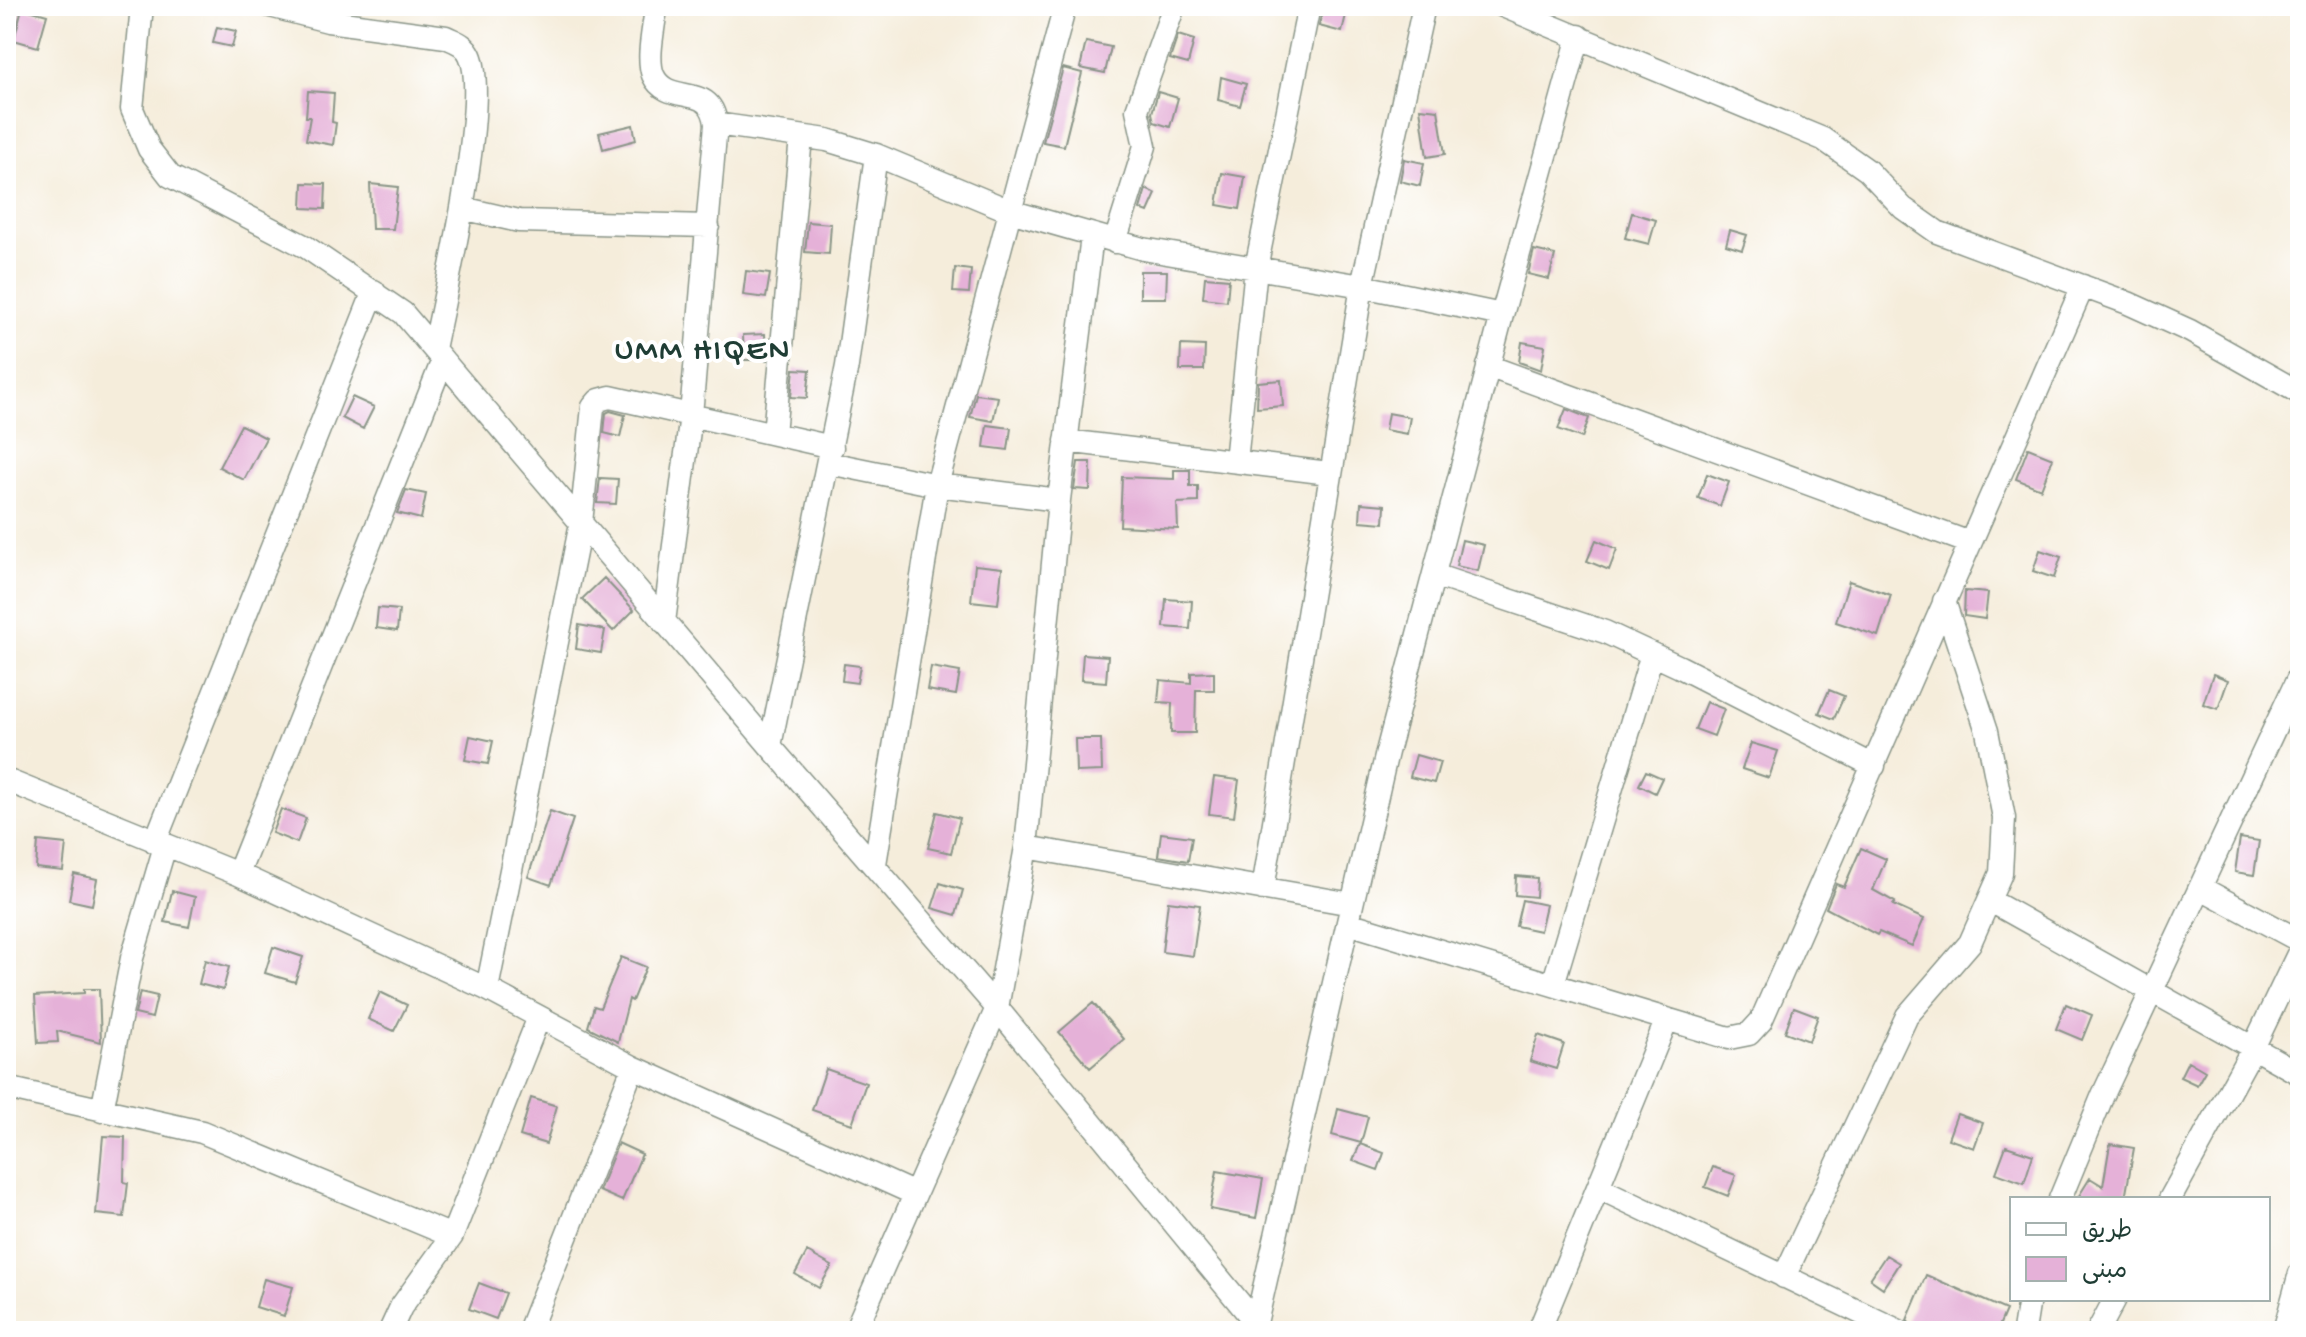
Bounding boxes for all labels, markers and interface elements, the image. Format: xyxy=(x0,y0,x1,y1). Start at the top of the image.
district label: UMM HIQEN xyxy=(615,333,791,371)
legend xyxy=(2010,1197,2270,1301)
text: طريق xyxy=(2082,1218,2132,1247)
text: مبنى xyxy=(2082,1258,2127,1287)

